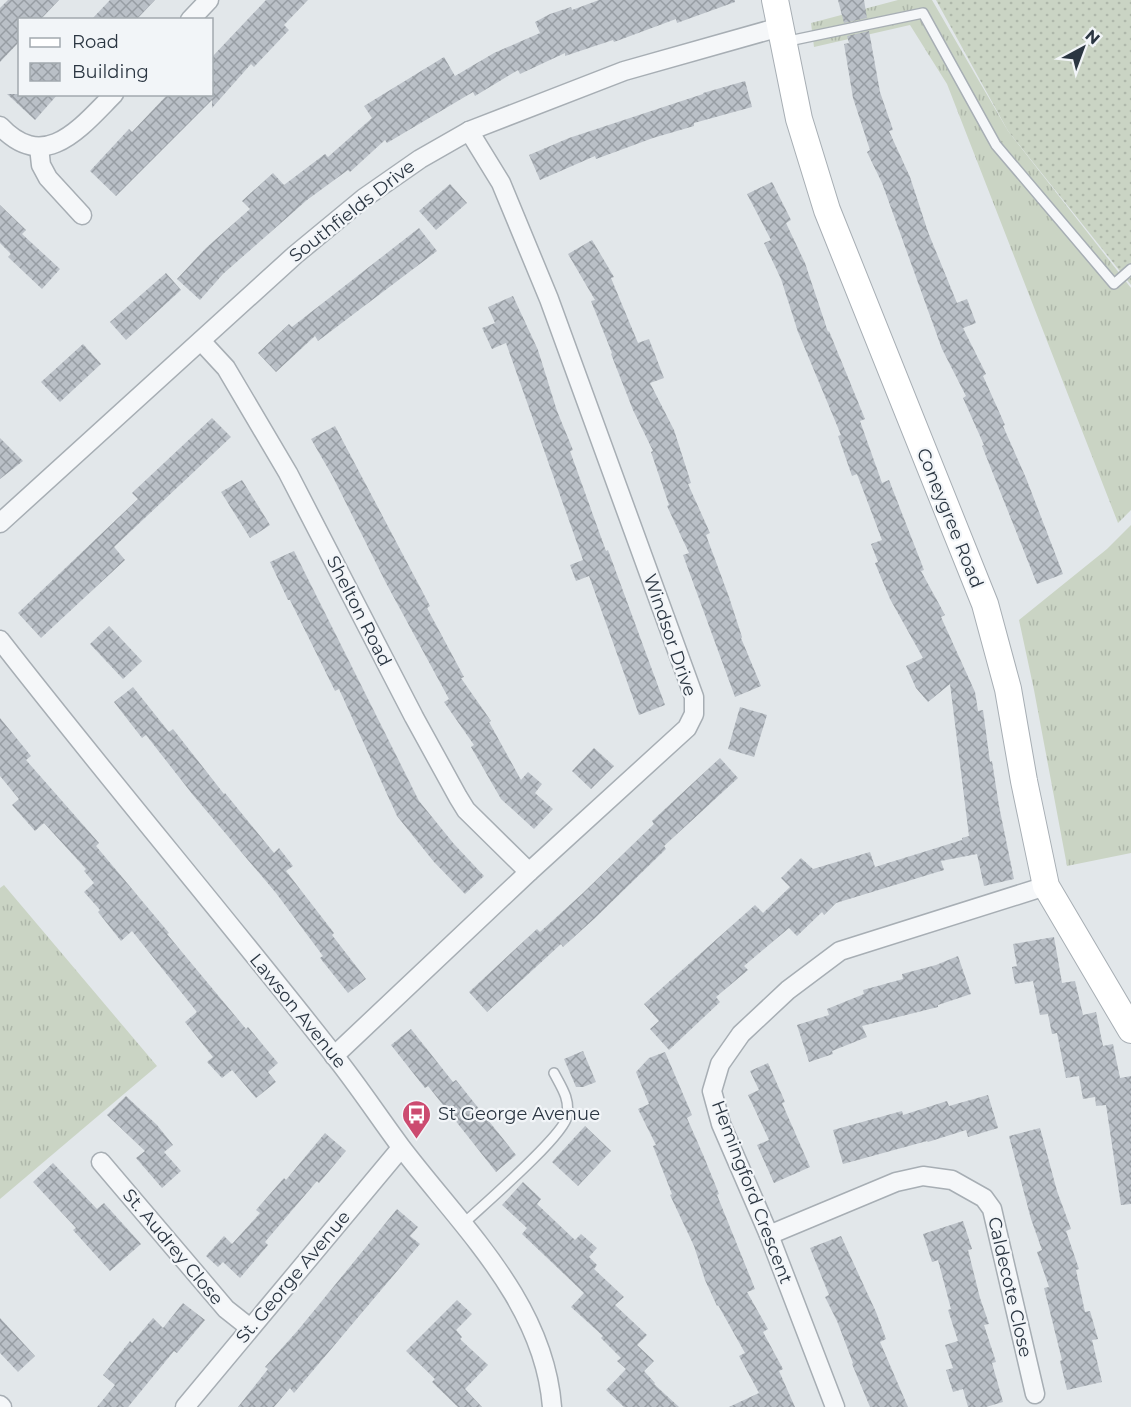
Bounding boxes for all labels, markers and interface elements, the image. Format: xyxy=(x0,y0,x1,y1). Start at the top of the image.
legend xyxy=(18,18,213,96)
north arrow xyxy=(1053,18,1113,78)
text: N xyxy=(1081,26,1104,48)
text: Road xyxy=(72,31,119,53)
text: Building xyxy=(72,61,149,83)
street label: Southfields Drive xyxy=(285,155,419,267)
street label: Coneygree Road xyxy=(912,445,988,591)
street label: Shelton Road xyxy=(322,552,396,670)
street label: Windsor Drive xyxy=(639,571,701,699)
street label: Lawson Avenue xyxy=(245,949,351,1073)
street label: Hemingford Crescent xyxy=(707,1097,797,1287)
bus stop icon: St George Avenue xyxy=(401,1098,433,1140)
place label: St George Avenue xyxy=(438,1103,600,1125)
street label: St. Audrey Close xyxy=(118,1184,228,1310)
street label: St. George Avenue xyxy=(231,1206,355,1348)
street label: Caldecote Close xyxy=(983,1215,1037,1360)

